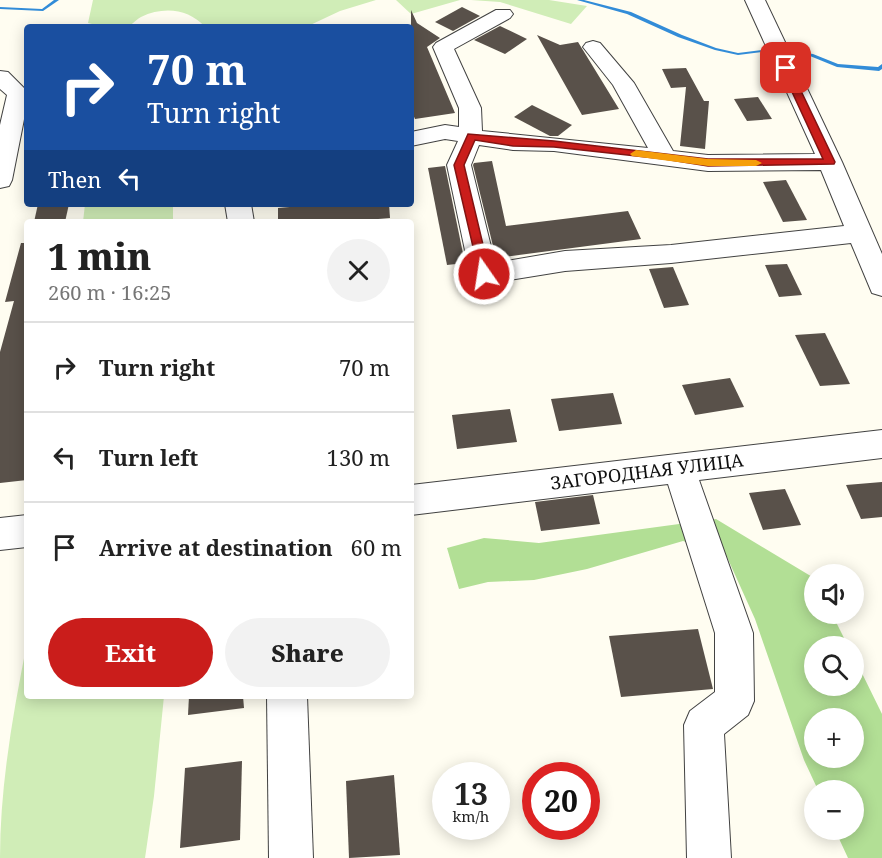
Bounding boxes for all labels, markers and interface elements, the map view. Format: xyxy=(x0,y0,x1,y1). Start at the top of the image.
text: 70 m xyxy=(147,40,247,97)
pin xyxy=(760,42,811,93)
icon: right xyxy=(48,48,126,126)
icon: arrive xyxy=(769,51,802,84)
text: Turn right xyxy=(147,94,280,131)
icon: left xyxy=(113,162,146,195)
text: Then xyxy=(48,164,101,194)
text: 1 min xyxy=(48,232,151,281)
button: close xyxy=(327,239,390,302)
position arrow xyxy=(452,242,516,306)
text: 260 m · 16:25 xyxy=(48,279,171,306)
icon: right xyxy=(48,351,81,384)
text: Turn right xyxy=(99,352,215,382)
text: 70 m xyxy=(339,352,390,382)
icon: left xyxy=(48,441,81,474)
text: Turn left xyxy=(99,442,198,472)
text: 130 m xyxy=(327,442,390,472)
street label: ЗАГОРОДНАЯ УЛИЦА xyxy=(549,447,745,495)
icon: arrive xyxy=(48,531,81,564)
text: Arrive at destination xyxy=(99,532,333,562)
text: 60 m xyxy=(351,532,402,562)
map controls xyxy=(804,564,864,840)
button: sound xyxy=(804,564,864,624)
button: Exit xyxy=(48,618,213,687)
button: Share xyxy=(225,618,390,687)
button: search xyxy=(804,636,864,696)
button: + xyxy=(804,708,864,768)
speed limit sign: 20 xyxy=(522,762,600,840)
text: 13 xyxy=(454,773,488,814)
button: − xyxy=(804,780,864,840)
text: km/h xyxy=(453,806,489,826)

